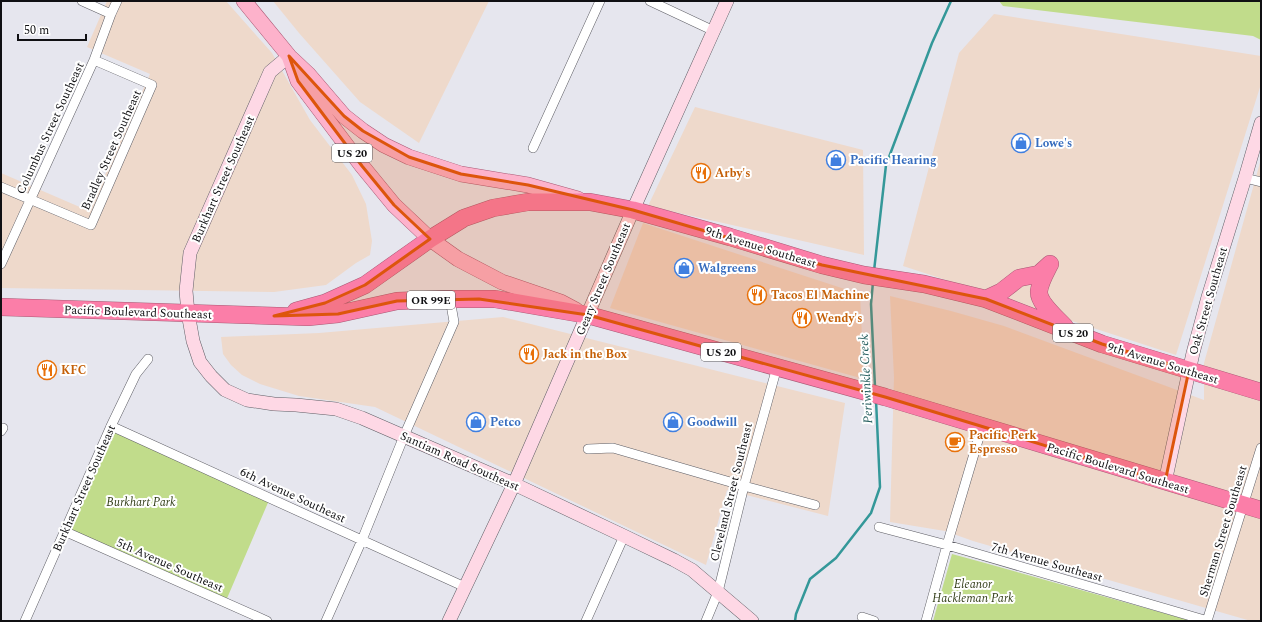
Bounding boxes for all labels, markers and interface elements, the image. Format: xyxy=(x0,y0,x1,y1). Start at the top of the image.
scale bar xyxy=(18,16,86,42)
text: 50 m xyxy=(24,21,49,40)
street label: Columbus Street Southeast xyxy=(11,59,89,197)
street label: Bradley Street Southeast xyxy=(76,87,147,213)
street label: Burkhart Street Southeast xyxy=(187,113,260,246)
shop icon: Lowe's xyxy=(1010,132,1032,154)
place label: Lowe's xyxy=(1035,134,1072,153)
road number: US 20 xyxy=(332,144,372,162)
shop icon: Pacific Hearing xyxy=(825,149,847,171)
place label: Pacific Hearing xyxy=(850,151,936,170)
restaurant icon: Arby's xyxy=(690,162,712,184)
place label: Arby's xyxy=(715,164,750,183)
street label: Geary Street Southeast xyxy=(571,220,636,339)
street label: 9th Avenue Southeast xyxy=(703,222,819,273)
street label: Oak Street Southeast xyxy=(1184,245,1233,357)
shop icon: Walgreens xyxy=(673,257,695,279)
place label: Walgreens xyxy=(698,259,756,278)
restaurant icon: Tacos El Machine xyxy=(746,284,768,306)
place label: Tacos El Machine xyxy=(771,286,870,305)
road number: OR 99E xyxy=(407,291,455,309)
street label: Pacific Boulevard Southeast xyxy=(64,300,212,325)
restaurant icon: Wendy's xyxy=(791,307,813,329)
place label: Wendy's xyxy=(816,309,862,328)
road number: US 20 xyxy=(1053,324,1093,342)
water label: Periwinkle Creek xyxy=(854,334,878,424)
street label: 9th Avenue Southeast xyxy=(1105,338,1221,389)
restaurant icon: Jack in the Box xyxy=(518,343,540,365)
road number: US 20 xyxy=(701,343,741,361)
place label: Jack in the Box xyxy=(543,345,628,364)
restaurant icon: KFC xyxy=(36,359,58,381)
place label: KFC xyxy=(61,361,86,380)
shop icon: Petco xyxy=(465,411,487,433)
shop icon: Goodwill xyxy=(662,411,684,433)
place label: Petco xyxy=(490,413,521,432)
place label: Goodwill xyxy=(687,413,737,432)
street label: Cleveland Street Southeast xyxy=(705,421,758,563)
street label: Burkhart Street Southeast xyxy=(48,422,121,555)
place label: Pacific Perk Espresso xyxy=(969,426,1037,459)
street label: Santiam Road Southeast xyxy=(397,427,522,496)
cafe icon: Pacific Perk Espresso xyxy=(944,431,966,453)
street label: Pacific Boulevard Southeast xyxy=(1044,438,1191,499)
street label: 6th Avenue Southeast xyxy=(237,463,349,528)
street label: Sherman Street Southeast xyxy=(1194,463,1253,599)
park label: Burkhart Park xyxy=(106,493,176,512)
street label: 5th Avenue Southeast xyxy=(113,533,226,598)
street label: 7th Avenue Southeast xyxy=(989,538,1105,587)
park label: Eleanor Hackleman Park xyxy=(932,575,1014,608)

